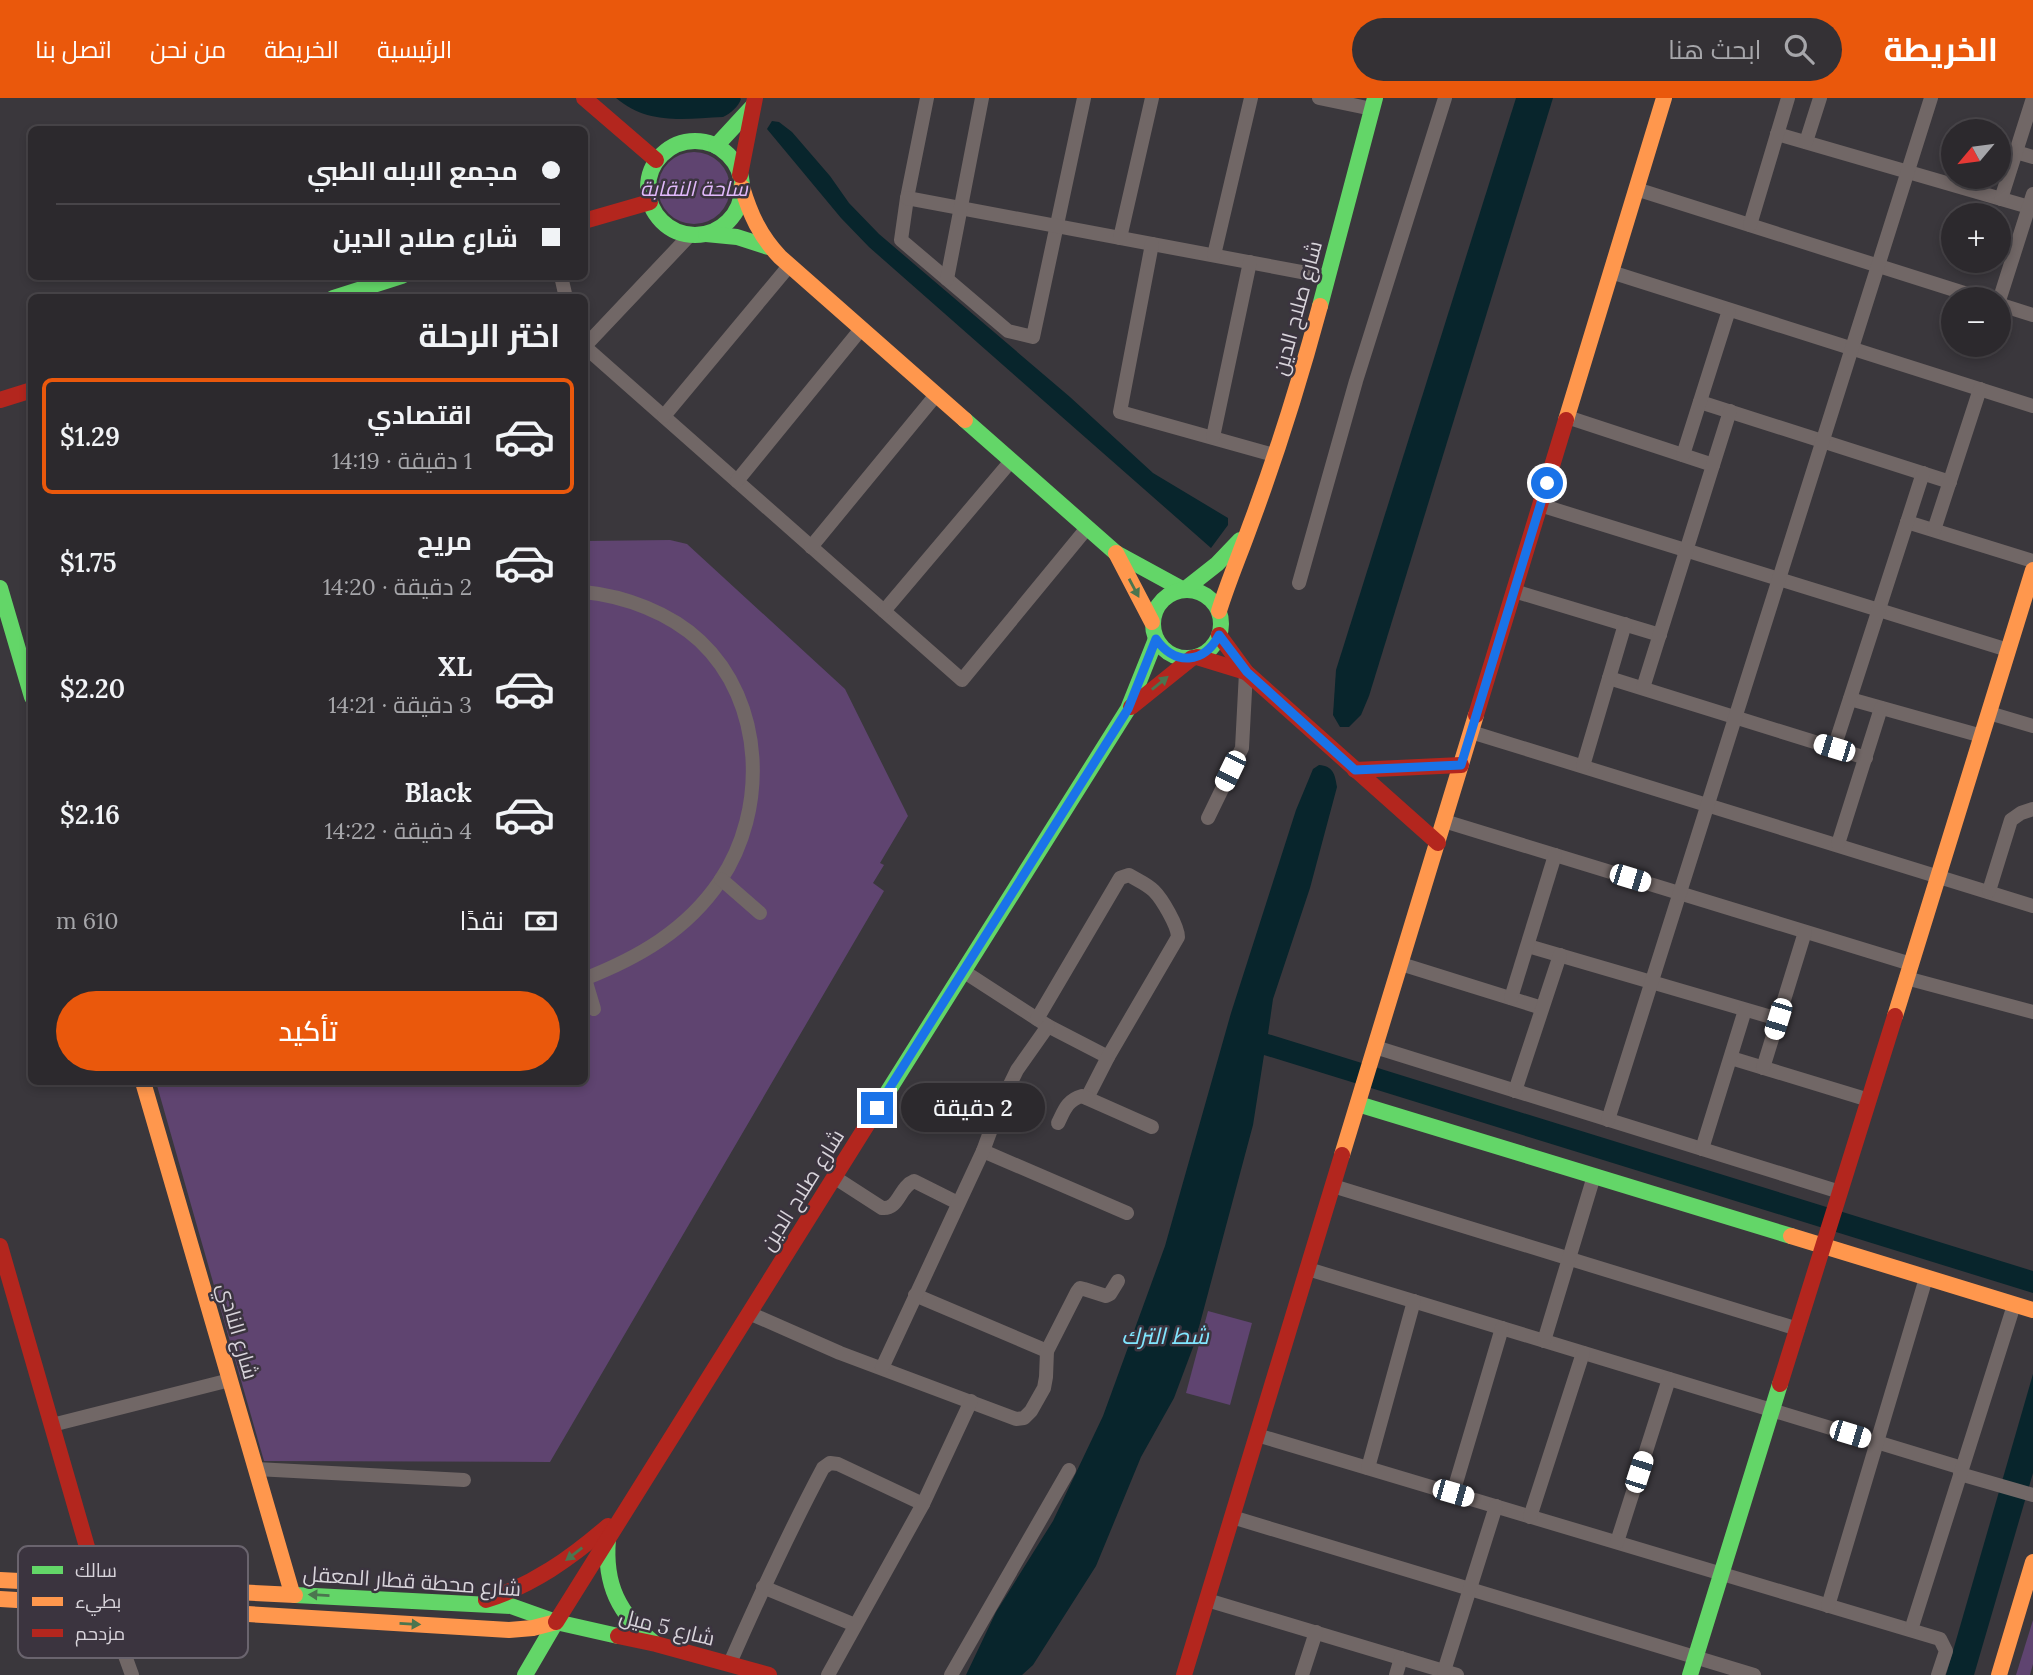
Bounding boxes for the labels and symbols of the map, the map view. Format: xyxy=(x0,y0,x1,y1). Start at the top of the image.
north arrow xyxy=(1941,119,2011,189)
park label: ساحة النقابة xyxy=(640,175,749,202)
street label: شارع صلاح الدين xyxy=(1266,238,1329,378)
route start xyxy=(1531,467,1563,499)
one-way arrow xyxy=(1129,578,1140,598)
one-way arrow xyxy=(1151,676,1169,691)
car xyxy=(1811,732,1858,764)
car xyxy=(1212,748,1249,794)
car xyxy=(1607,862,1654,894)
car xyxy=(1762,996,1795,1042)
callout: 2 دقيقة xyxy=(902,1084,1045,1132)
route end xyxy=(861,1092,893,1124)
street label: شارع صلاح الدين xyxy=(754,1124,851,1256)
street label: شارع النادي xyxy=(209,1280,265,1383)
water label: شط الترك xyxy=(1121,1321,1210,1350)
car xyxy=(1827,1418,1874,1450)
car xyxy=(1623,1449,1656,1495)
car xyxy=(1430,1477,1477,1509)
legend xyxy=(18,1546,248,1658)
one-way arrow xyxy=(565,1547,583,1562)
text: سالك xyxy=(75,1558,117,1582)
street label: شارع محطة قطار المعقل xyxy=(302,1560,522,1603)
text: بطيء xyxy=(75,1589,121,1616)
one-way arrow xyxy=(308,1589,330,1600)
street label: شارع 5 ميل xyxy=(616,1602,718,1653)
one-way arrow xyxy=(400,1619,422,1630)
text: مزدحم xyxy=(75,1621,125,1647)

